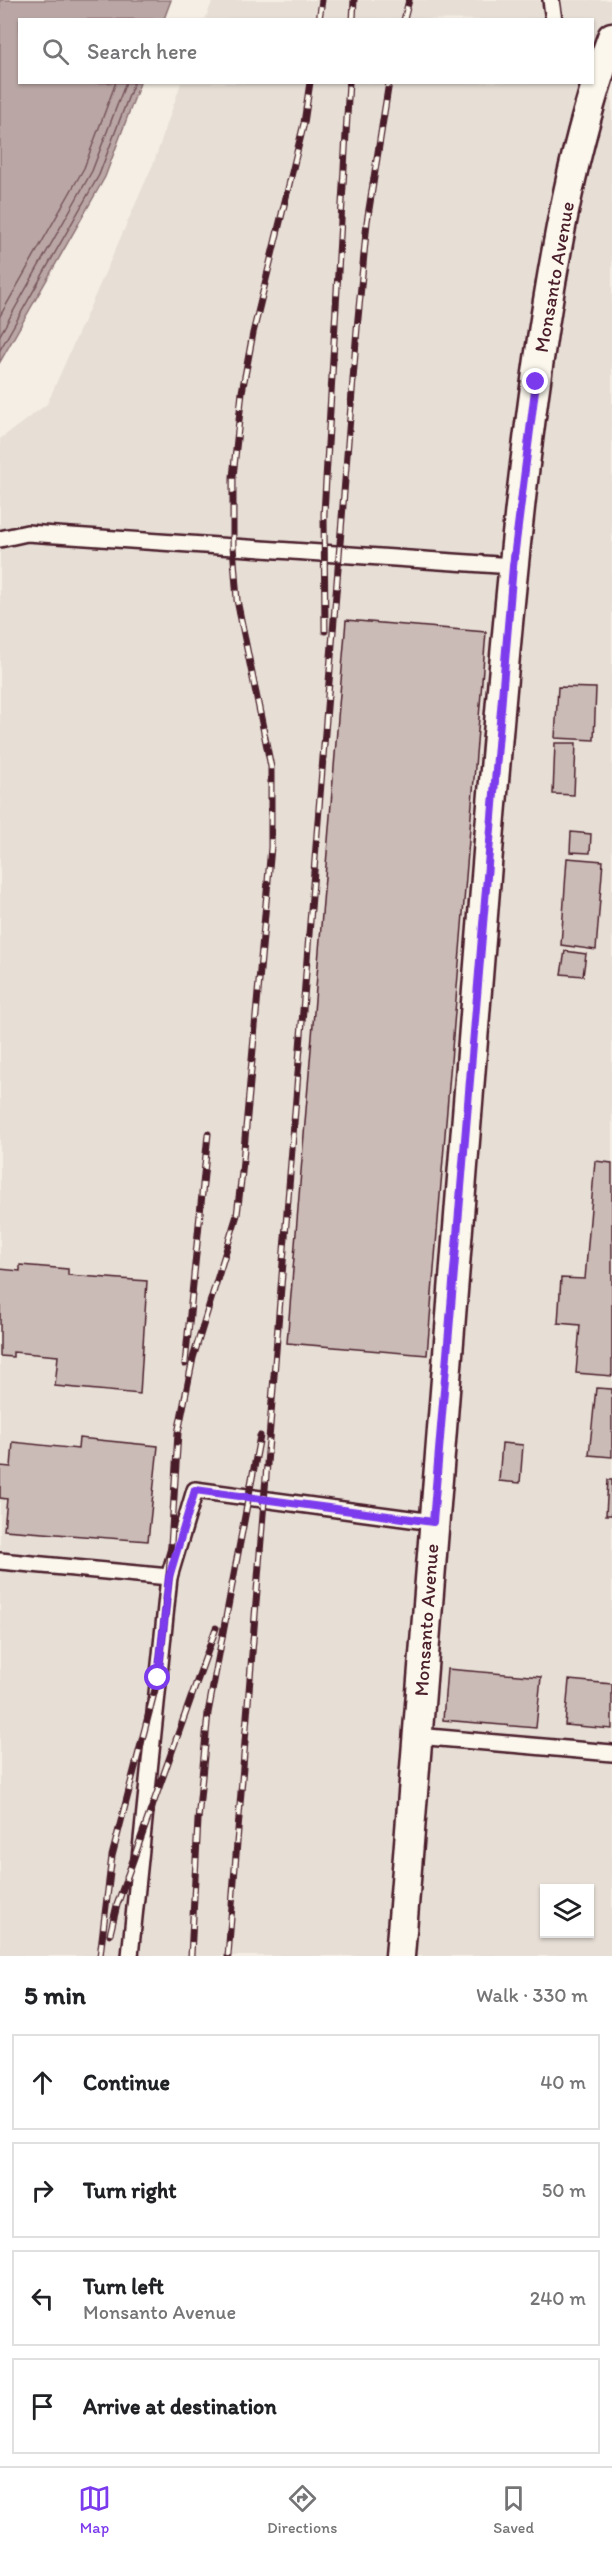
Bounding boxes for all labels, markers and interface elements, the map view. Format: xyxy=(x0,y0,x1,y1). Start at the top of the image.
search box xyxy=(18,18,594,84)
icon: search xyxy=(39,35,72,68)
text: Search here xyxy=(87,38,197,65)
street label: Monsanto Avenue xyxy=(529,200,579,354)
route end xyxy=(522,368,548,394)
street label: Monsanto Avenue xyxy=(409,1543,443,1697)
route start xyxy=(144,1664,170,1690)
map controls xyxy=(540,1884,594,1938)
button: layers xyxy=(540,1884,594,1938)
text: 5 min xyxy=(24,1979,86,2011)
text: Walk · 330 m xyxy=(476,1983,588,2007)
icon: ahead xyxy=(26,2066,59,2099)
text: Continue xyxy=(83,2069,170,2096)
text: 40 m xyxy=(540,2070,586,2094)
icon: right xyxy=(26,2174,59,2207)
text: Turn right xyxy=(83,2177,177,2204)
text: 50 m xyxy=(542,2178,586,2202)
text: Turn left xyxy=(83,2273,164,2300)
icon: left xyxy=(26,2282,59,2315)
text: 240 m xyxy=(530,2286,586,2310)
text: Monsanto Avenue xyxy=(83,2300,236,2324)
icon: arrive xyxy=(26,2390,59,2423)
text: Arrive at destination xyxy=(83,2393,277,2420)
tab: Map xyxy=(78,2482,111,2537)
tab: Directions xyxy=(267,2482,337,2537)
tab: Saved xyxy=(493,2482,534,2537)

